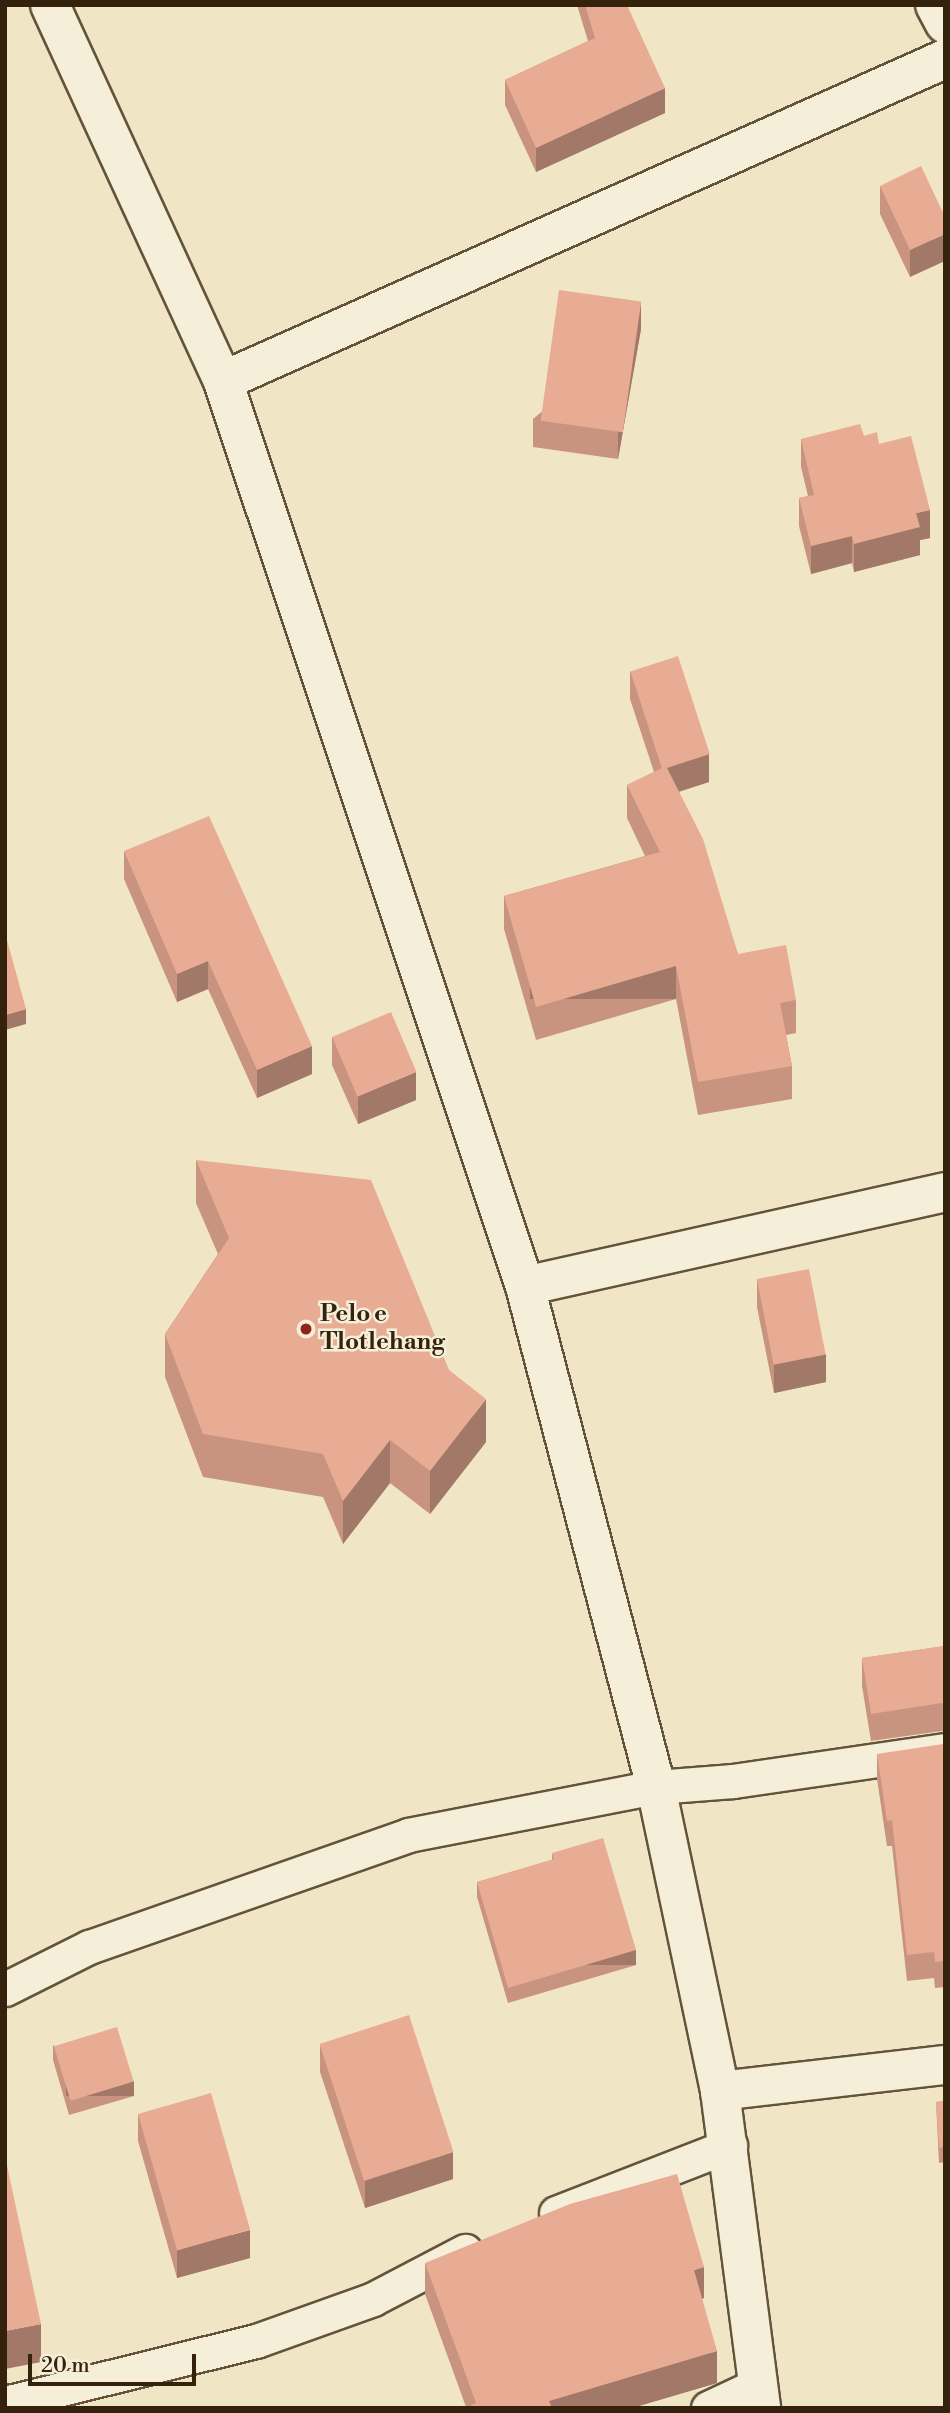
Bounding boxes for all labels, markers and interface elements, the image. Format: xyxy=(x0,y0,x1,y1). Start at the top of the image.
place label: Pelo e Tlotlehang xyxy=(320,1301,445,1357)
marker: Pelo e Tlotlehang xyxy=(298,1321,314,1337)
scale bar xyxy=(32,2340,200,2384)
text: 20 m xyxy=(41,2353,90,2379)

